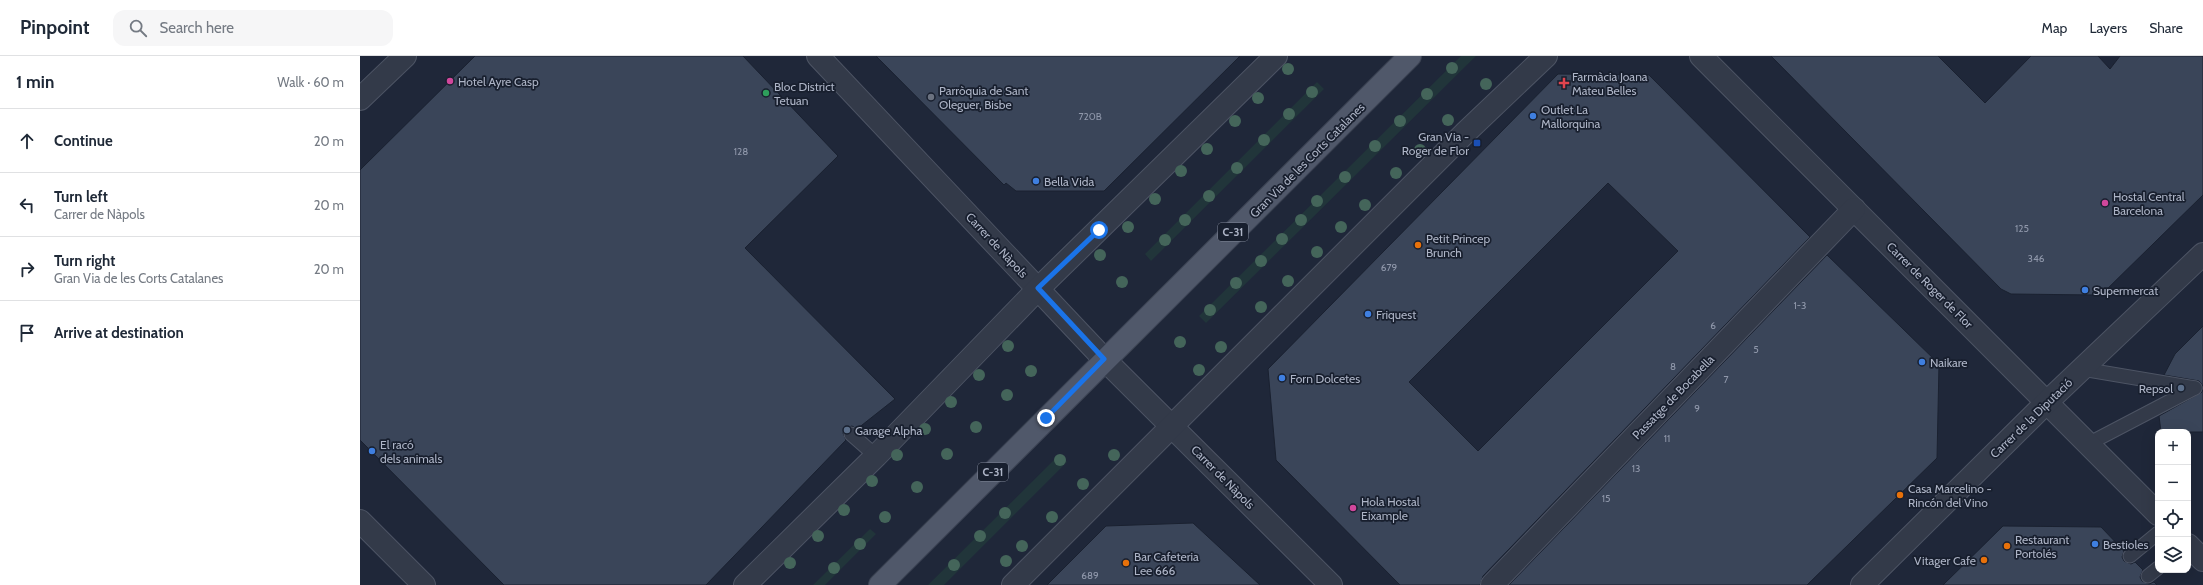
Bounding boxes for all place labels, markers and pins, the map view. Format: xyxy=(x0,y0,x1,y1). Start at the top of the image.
place label: Farmàcia Joana Mateu Belles xyxy=(1572,69,1648,98)
place label: Hotel Ayre Casp xyxy=(458,74,539,89)
marker: Hotel Ayre Casp xyxy=(445,76,455,86)
marker: Farmàcia Joana Mateu Belles xyxy=(1559,78,1569,88)
place label: Bloc District Tetuan xyxy=(774,79,835,108)
place label: Parròquia de Sant Oleguer, Bisbe xyxy=(939,83,1028,112)
marker: Bloc District Tetuan xyxy=(761,88,771,98)
marker: Parròquia de Sant Oleguer, Bisbe xyxy=(926,92,936,102)
place label: Outlet La Mallorquina xyxy=(1541,102,1600,131)
marker: Outlet La Mallorquina xyxy=(1528,111,1538,121)
place label: Gran Via - Roger de Flor xyxy=(1402,129,1469,158)
marker: Gran Via - Roger de Flor xyxy=(1472,138,1482,148)
place label: Bella Vida xyxy=(1044,174,1094,189)
marker: Bella Vida xyxy=(1031,176,1041,186)
place label: Hostal Central Barcelona xyxy=(2113,189,2185,218)
marker: Hostal Central Barcelona xyxy=(2100,198,2110,208)
place label: Petit Princep Brunch xyxy=(1426,231,1491,260)
marker: Petit Princep Brunch xyxy=(1413,240,1423,250)
place label: Supermercat xyxy=(2093,283,2158,298)
marker: Supermercat xyxy=(2080,285,2090,295)
place label: Friquest xyxy=(1376,307,1416,322)
marker: Friquest xyxy=(1363,309,1373,319)
place label: Naikare xyxy=(1930,355,1968,370)
marker: Naikare xyxy=(1917,357,1927,367)
place label: Forn Dolcetes xyxy=(1290,371,1360,386)
marker: Forn Dolcetes xyxy=(1277,373,1287,383)
place label: Repsol xyxy=(2139,381,2173,396)
marker: Repsol xyxy=(2176,383,2186,393)
place label: Garage Alpha xyxy=(855,423,922,438)
marker: Garage Alpha xyxy=(842,425,852,435)
place label: El racó dels animals xyxy=(380,437,442,466)
marker: El racó dels animals xyxy=(367,446,377,456)
place label: Casa Marcelino - Rincón del Vino xyxy=(1908,481,1992,510)
marker: Casa Marcelino - Rincón del Vino xyxy=(1895,490,1905,500)
place label: Hola Hostal Eixample xyxy=(1361,494,1420,523)
marker: Hola Hostal Eixample xyxy=(1348,503,1358,513)
place label: Restaurant Portolés xyxy=(2015,532,2069,561)
place label: Bestioles xyxy=(2103,537,2148,552)
marker: Bestioles xyxy=(2090,539,2100,549)
marker: Restaurant Portolés xyxy=(2002,541,2012,551)
place label: Bar Cafeteria Lee 666 xyxy=(1134,549,1199,578)
place label: Vitager Cafe xyxy=(1914,553,1976,568)
marker: Vitager Cafe xyxy=(1979,555,1989,565)
marker: Bar Cafeteria Lee 666 xyxy=(1121,558,1131,568)

